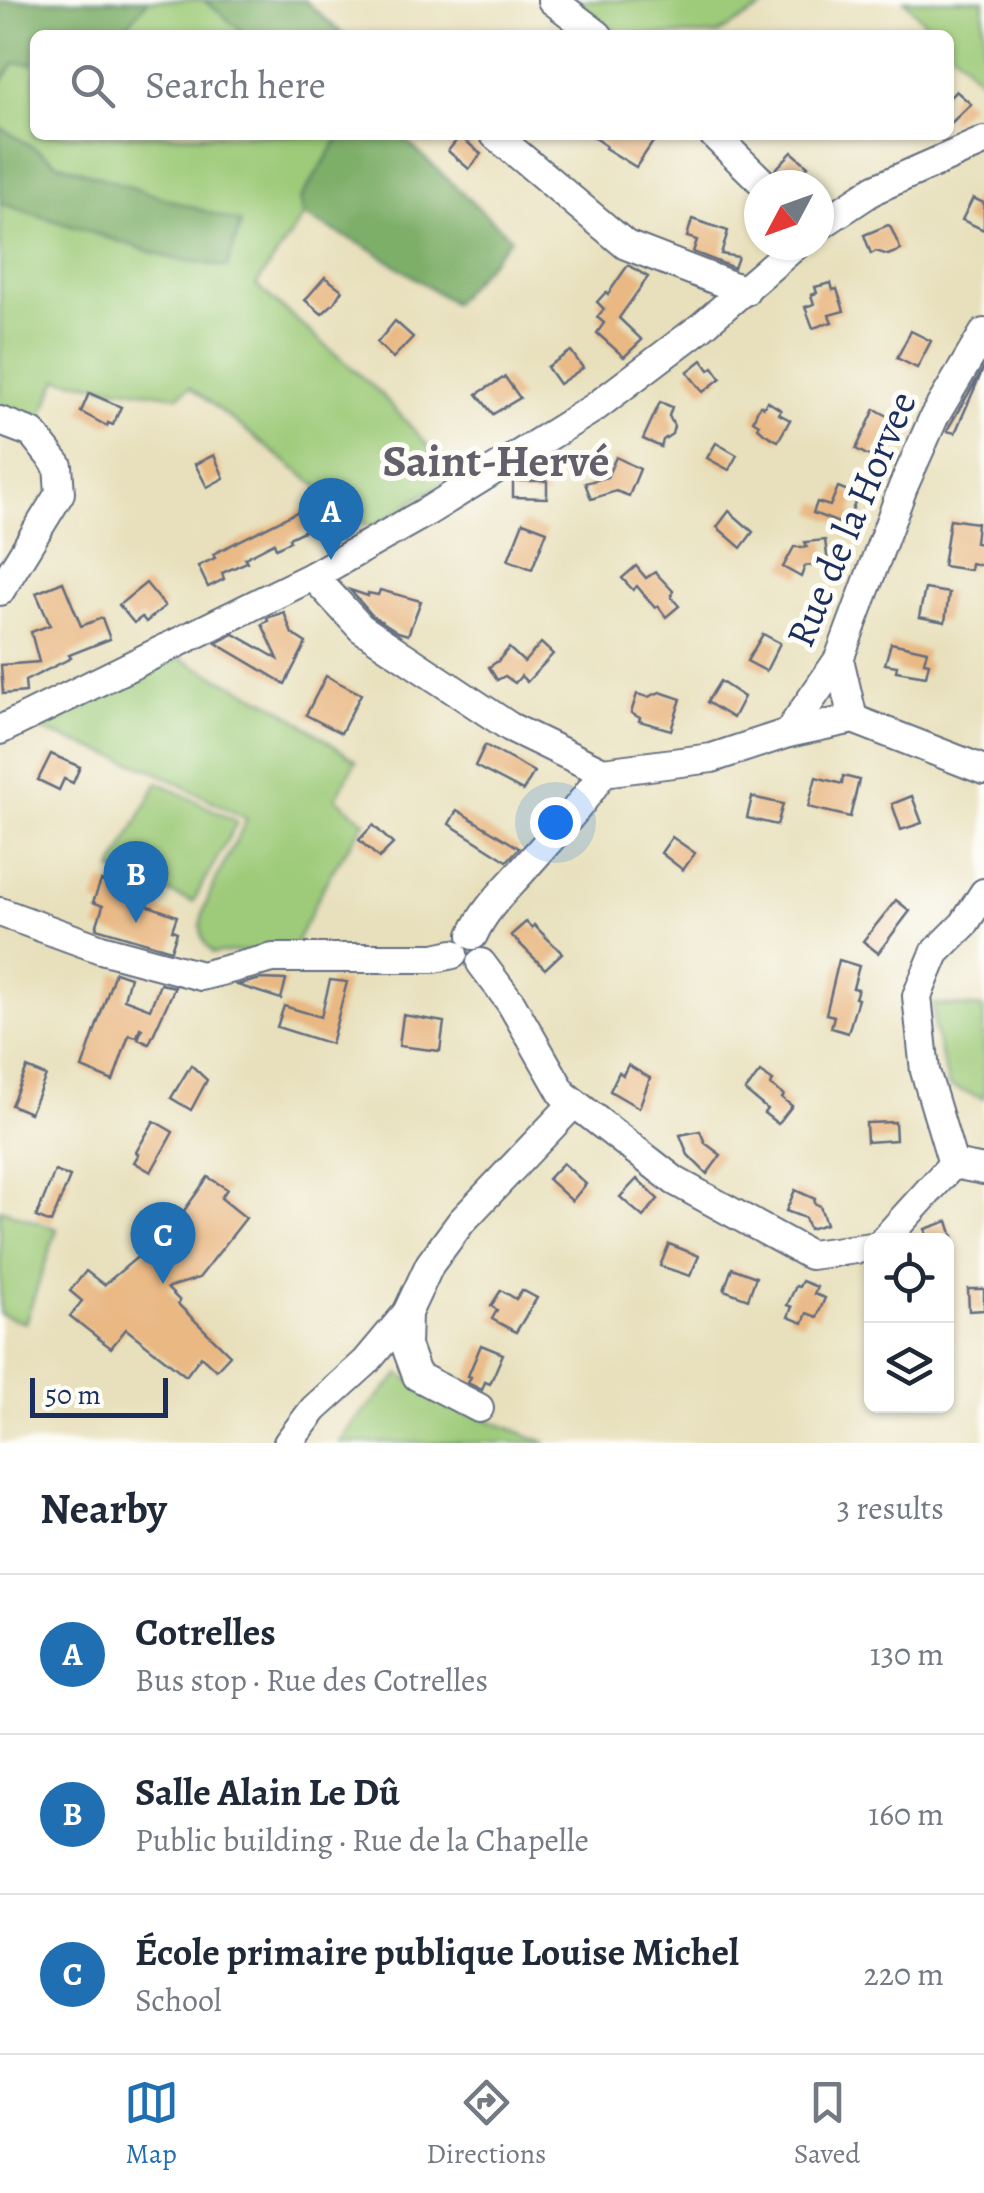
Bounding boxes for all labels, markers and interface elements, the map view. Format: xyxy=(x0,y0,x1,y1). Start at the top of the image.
search box xyxy=(30,30,954,140)
icon: search xyxy=(65,58,120,113)
text: Search here xyxy=(145,59,326,111)
north arrow xyxy=(744,170,834,260)
street label: Rue de la Horvee xyxy=(772,383,930,655)
district label: Saint-Hervé xyxy=(382,430,610,492)
pin: A xyxy=(298,478,364,560)
your location xyxy=(530,797,581,848)
pin: B xyxy=(104,840,168,923)
pin: C xyxy=(130,1202,196,1284)
map controls xyxy=(864,1233,954,1413)
button: locate xyxy=(864,1233,954,1323)
button: layers xyxy=(864,1323,954,1413)
scale bar xyxy=(30,1373,168,1418)
text: 50 m xyxy=(45,1376,101,1414)
text: Nearby xyxy=(40,1480,167,1537)
text: 3 results xyxy=(837,1486,944,1530)
text: Cotrelles xyxy=(135,1606,276,1658)
text: A xyxy=(62,1632,83,1676)
text: 130 m xyxy=(870,1632,944,1676)
text: Bus stop · Rue des Cotrelles xyxy=(135,1658,488,1702)
text: Salle Alain Le Dû xyxy=(135,1766,400,1818)
text: B xyxy=(62,1792,83,1836)
text: 160 m xyxy=(868,1792,944,1836)
text: Public building · Rue de la Chapelle xyxy=(135,1818,589,1862)
text: École primaire publique Louise Michel xyxy=(135,1926,739,1978)
text: C xyxy=(63,1952,82,1996)
text: 220 m xyxy=(864,1952,944,1996)
text: School xyxy=(135,1978,222,2022)
tab: Map xyxy=(124,2075,179,2173)
tab: Directions xyxy=(426,2075,546,2173)
tab: Saved xyxy=(794,2075,860,2173)

